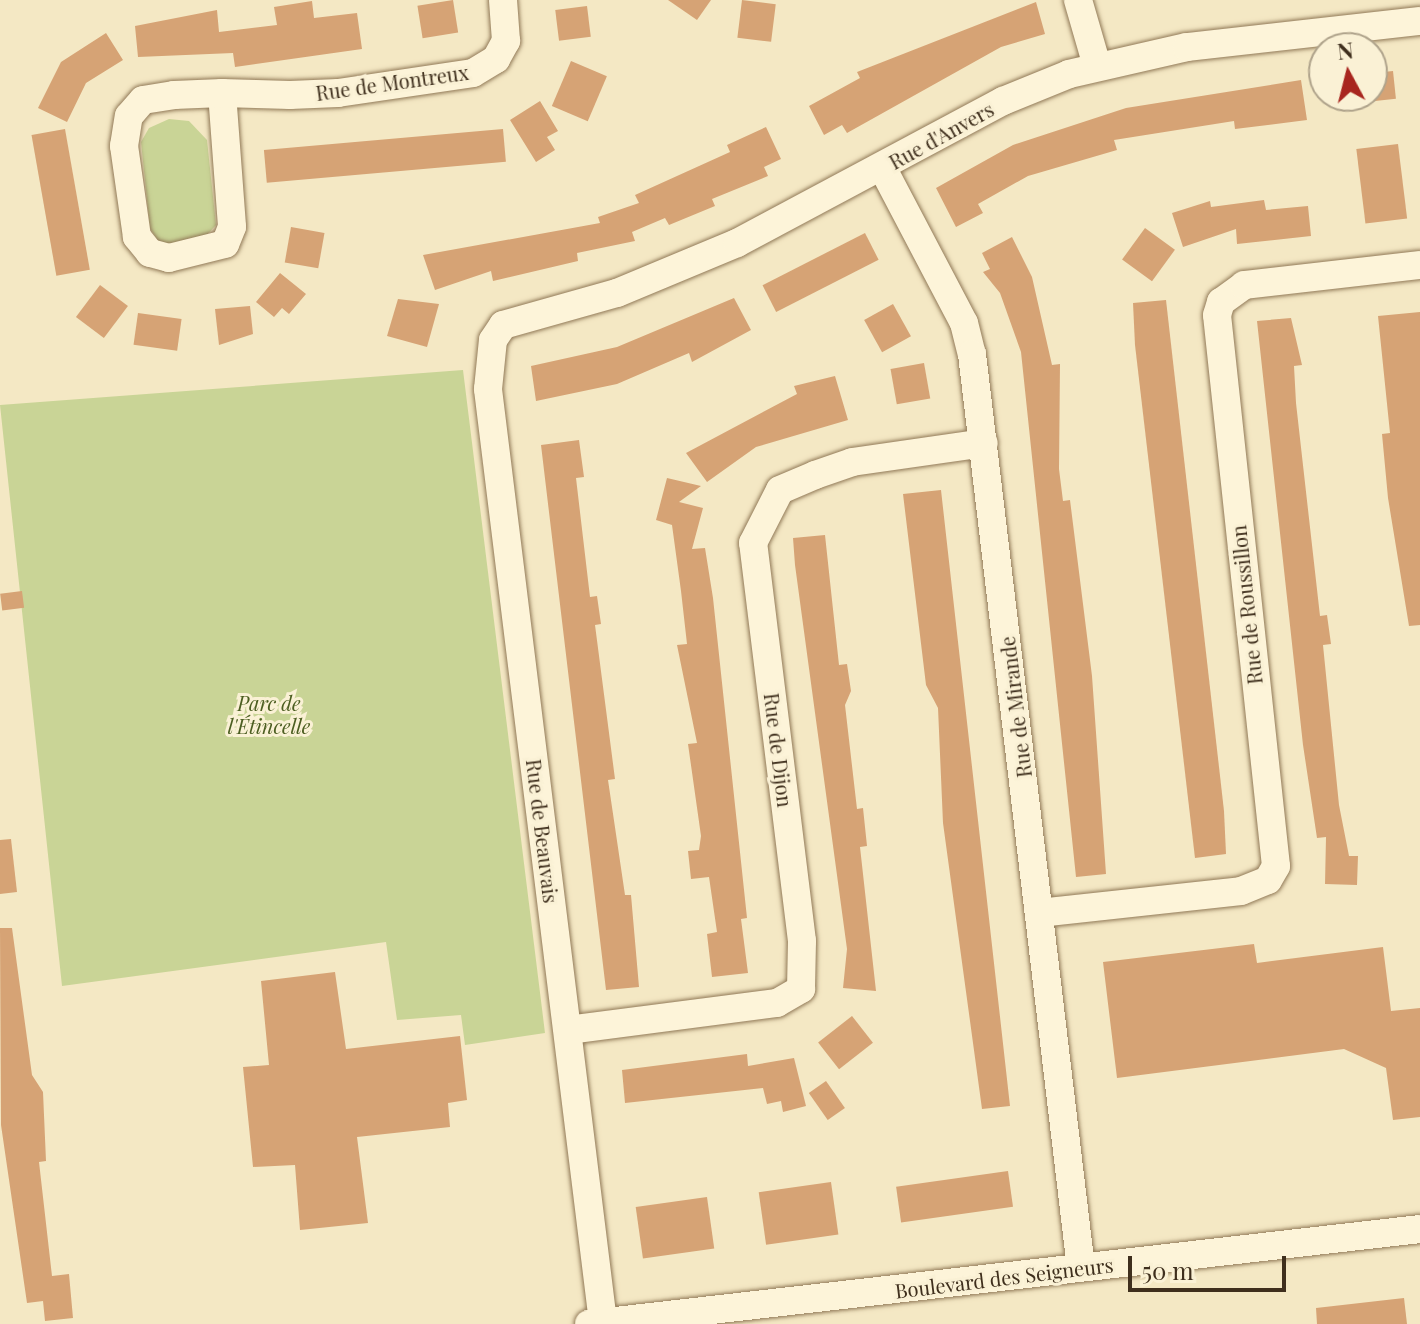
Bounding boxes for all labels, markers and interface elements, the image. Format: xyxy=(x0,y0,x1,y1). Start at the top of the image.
north arrow xyxy=(1308,32,1388,112)
text: N xyxy=(1336,34,1355,66)
street label: Rue de Montreux xyxy=(314,59,470,105)
street label: Rue d'Anvers xyxy=(884,96,998,174)
street label: Rue de Roussillon xyxy=(1226,524,1266,686)
street label: Rue de Mirande xyxy=(994,635,1036,779)
park label: Parc de l'Étincelle xyxy=(228,691,310,738)
street label: Rue de Dijon xyxy=(760,691,798,809)
street label: Rue de Beauvais xyxy=(522,758,564,904)
scale bar xyxy=(1132,1240,1290,1290)
street label: Boulevard des Seigneurs xyxy=(893,1252,1115,1302)
text: 50 m xyxy=(1142,1254,1194,1286)

